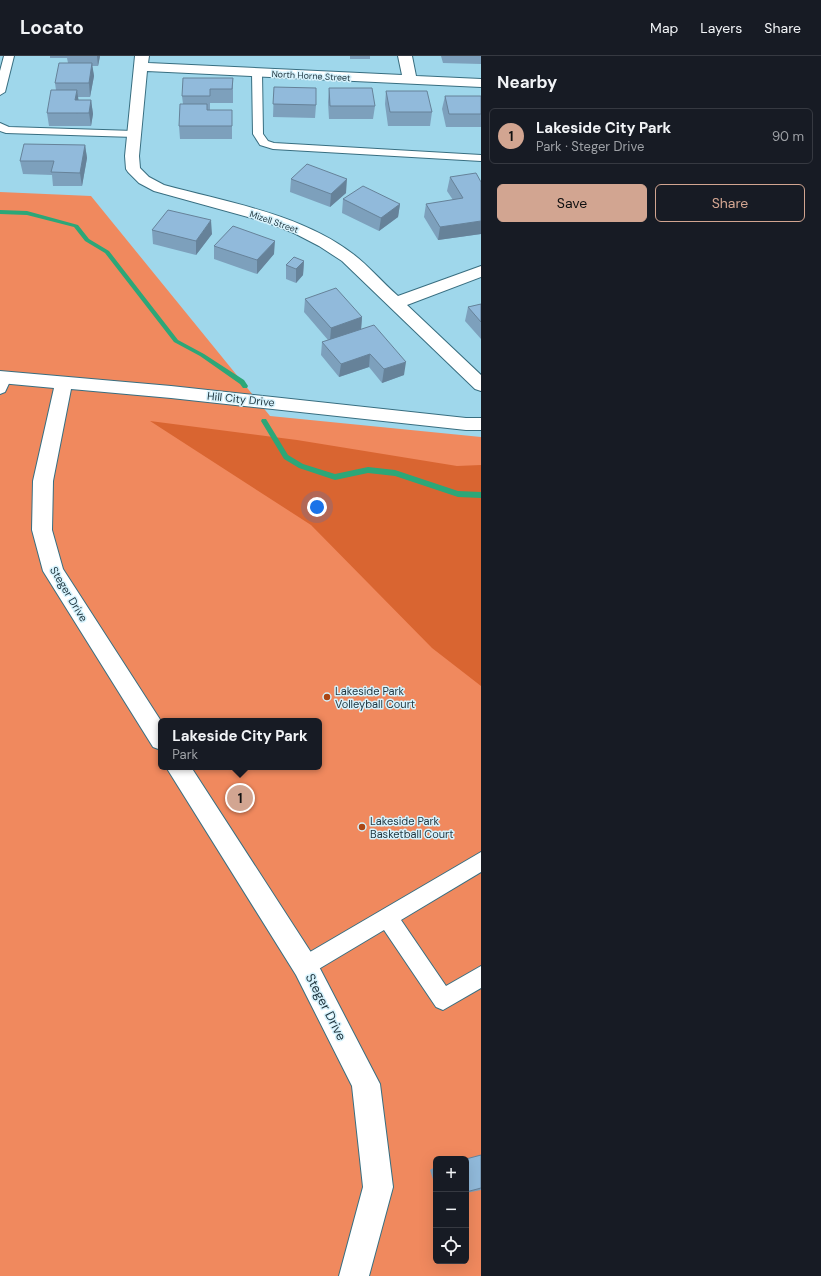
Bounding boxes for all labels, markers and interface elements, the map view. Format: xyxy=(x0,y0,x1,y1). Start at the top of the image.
text: Locato xyxy=(20,15,84,40)
text: Map xyxy=(650,19,678,37)
text: Layers xyxy=(700,19,742,37)
text: Share xyxy=(764,19,801,37)
street label: North Horne Street xyxy=(271,68,351,84)
text: Nearby xyxy=(497,71,557,93)
text: Lakeside City Park xyxy=(536,118,671,138)
text: 1 xyxy=(509,128,513,145)
text: 90 m xyxy=(772,128,804,145)
text: Park · Steger Drive xyxy=(536,138,644,155)
button: Save xyxy=(497,184,647,222)
button: Share xyxy=(655,184,805,222)
street label: Mizell Street xyxy=(248,208,300,236)
street label: Hill City Drive xyxy=(207,388,275,410)
your location xyxy=(307,497,327,517)
street label: Steger Drive xyxy=(47,564,91,624)
place label: Lakeside Park Volleyball Court xyxy=(335,684,415,711)
marker: Lakeside Park Volleyball Court xyxy=(322,692,332,702)
popup xyxy=(158,718,322,770)
text: Lakeside City Park xyxy=(172,726,308,746)
text: Park xyxy=(172,746,198,763)
pin: 1 xyxy=(227,783,253,813)
place label: Lakeside Park Basketball Court xyxy=(370,814,453,841)
marker: Lakeside Park Basketball Court xyxy=(357,822,367,832)
street label: Steger Drive xyxy=(302,971,350,1043)
map controls xyxy=(433,1156,469,1264)
button: + xyxy=(433,1156,469,1192)
button: − xyxy=(433,1192,469,1228)
button: locate xyxy=(433,1228,469,1264)

